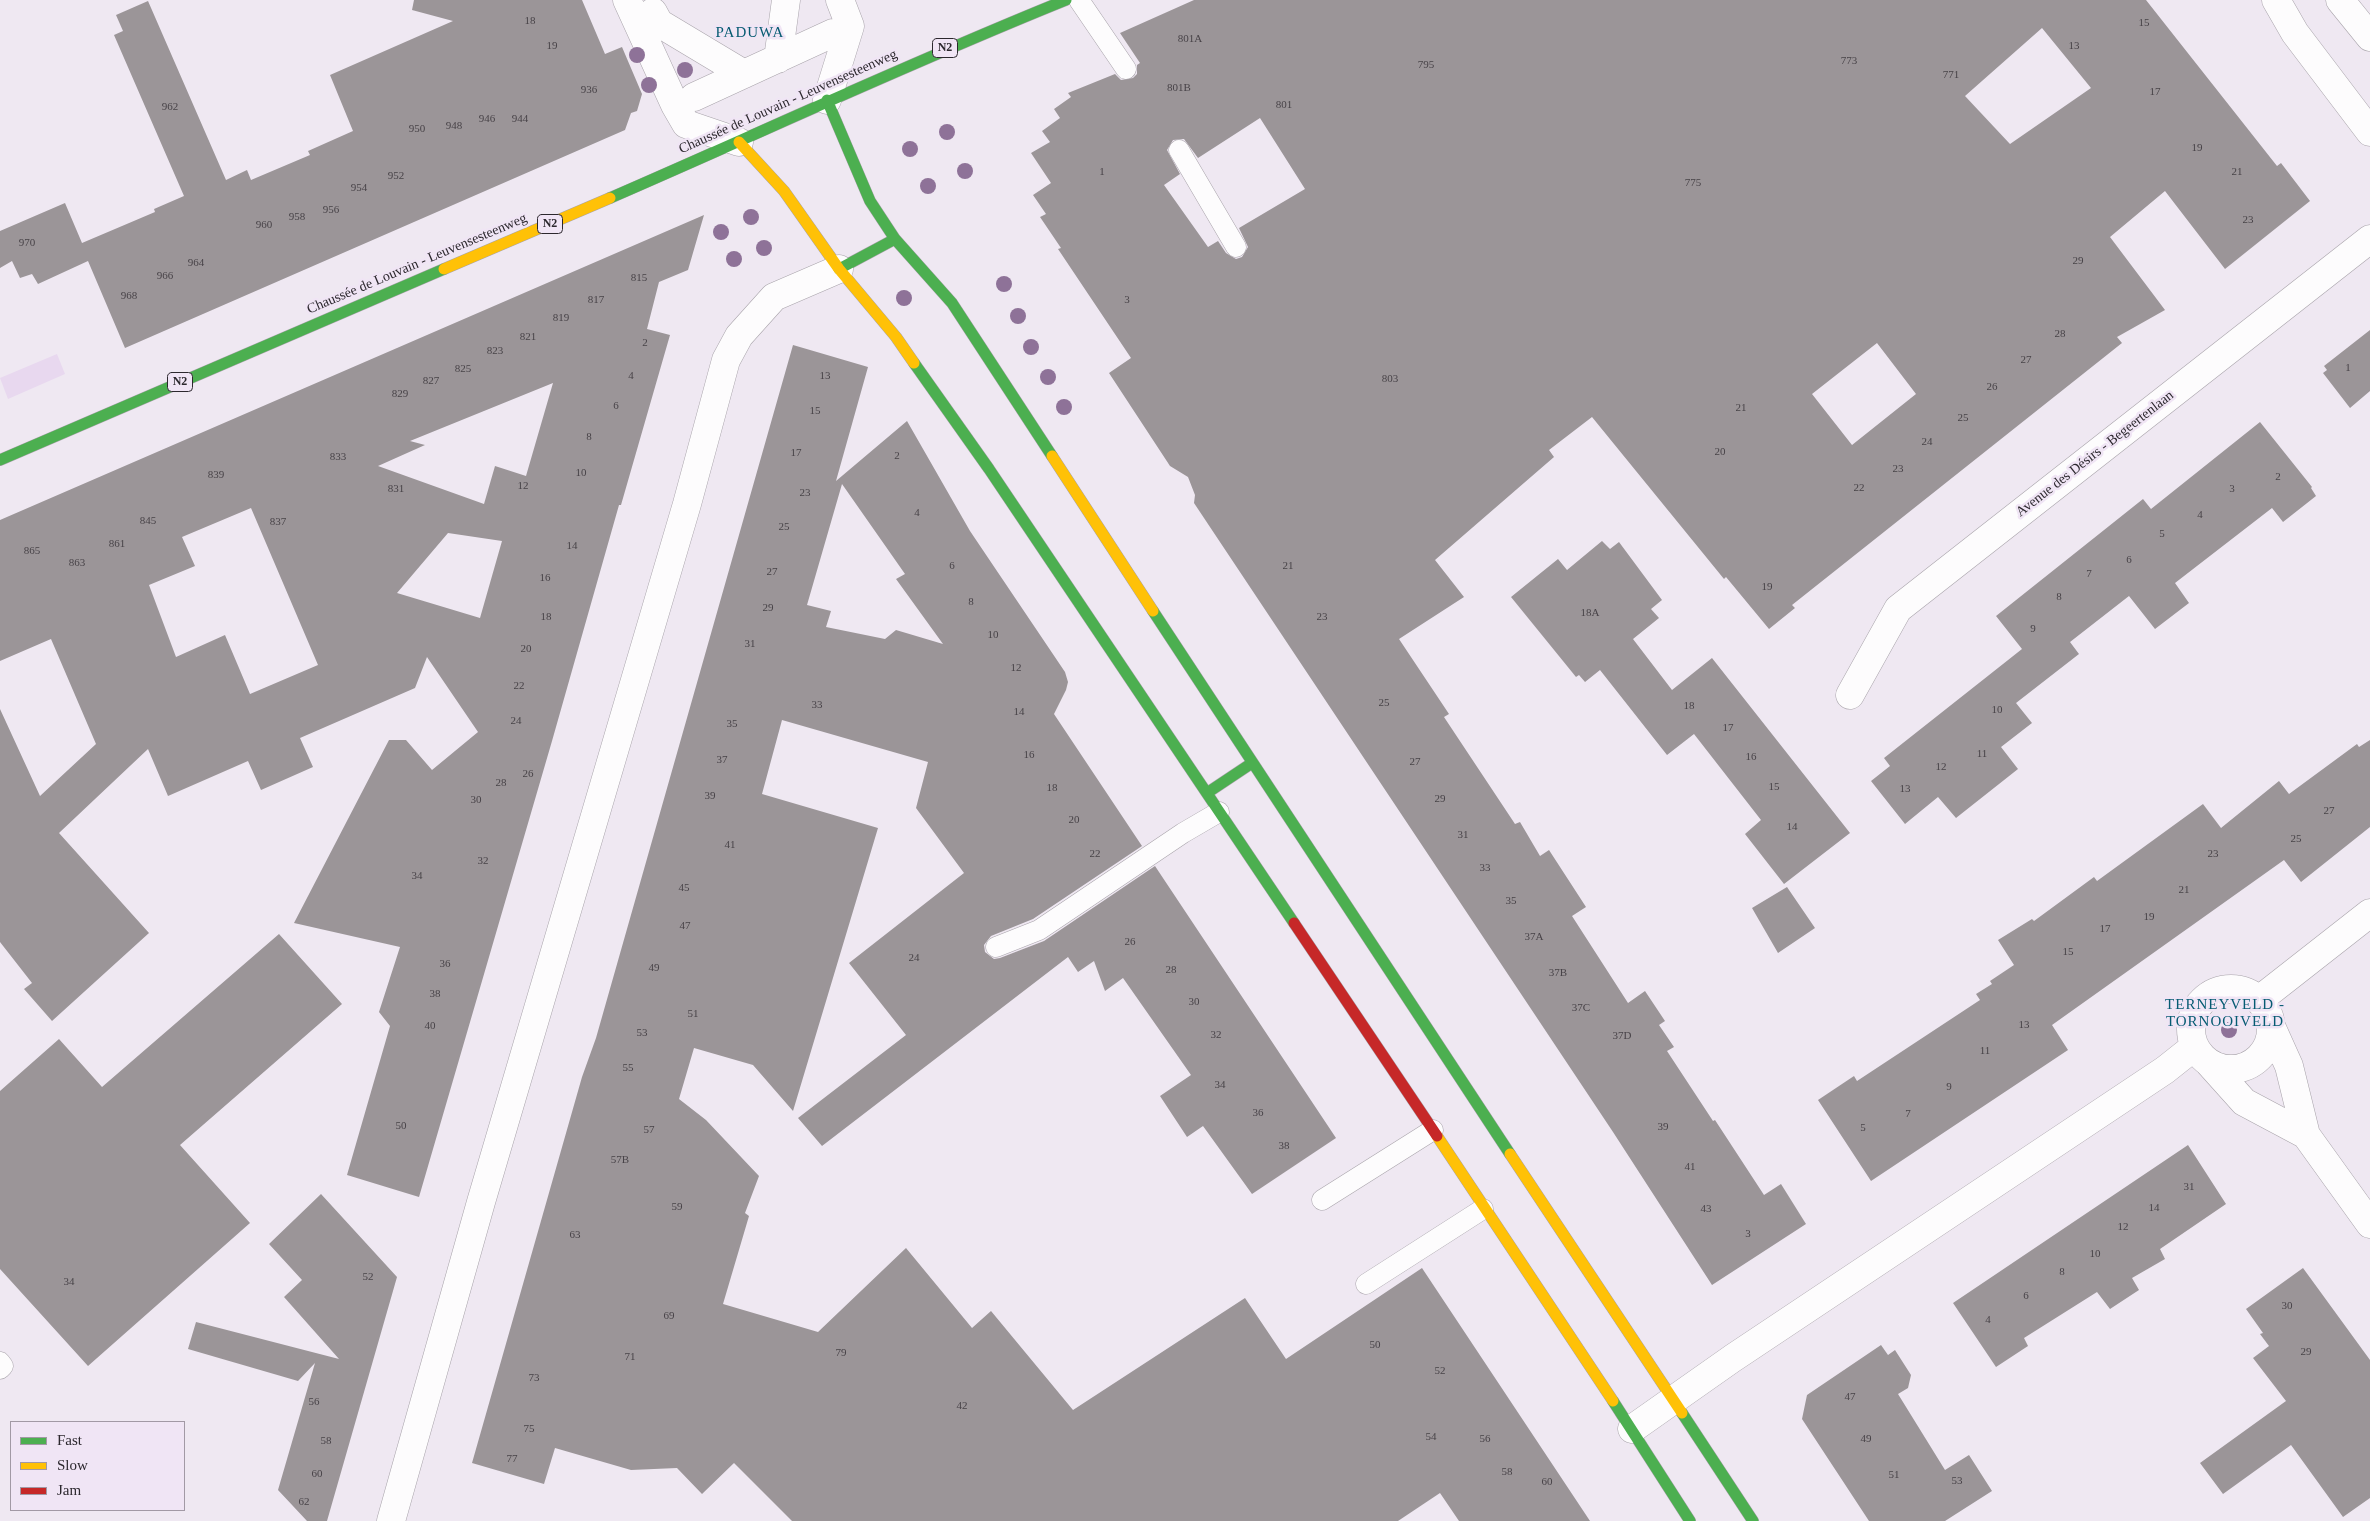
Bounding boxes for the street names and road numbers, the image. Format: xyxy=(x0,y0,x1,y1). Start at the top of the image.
road number: N2 xyxy=(932,38,958,58)
street label: Chaussée de Louvain - Leuvensesteenweg xyxy=(676,46,900,158)
street label: Chaussée de Louvain - Leuvensesteenweg xyxy=(305,210,529,318)
road number: N2 xyxy=(538,214,562,233)
road number: N2 xyxy=(168,372,192,392)
street label: Avenue des Désirs - Begeertenlaan xyxy=(2013,387,2177,521)

